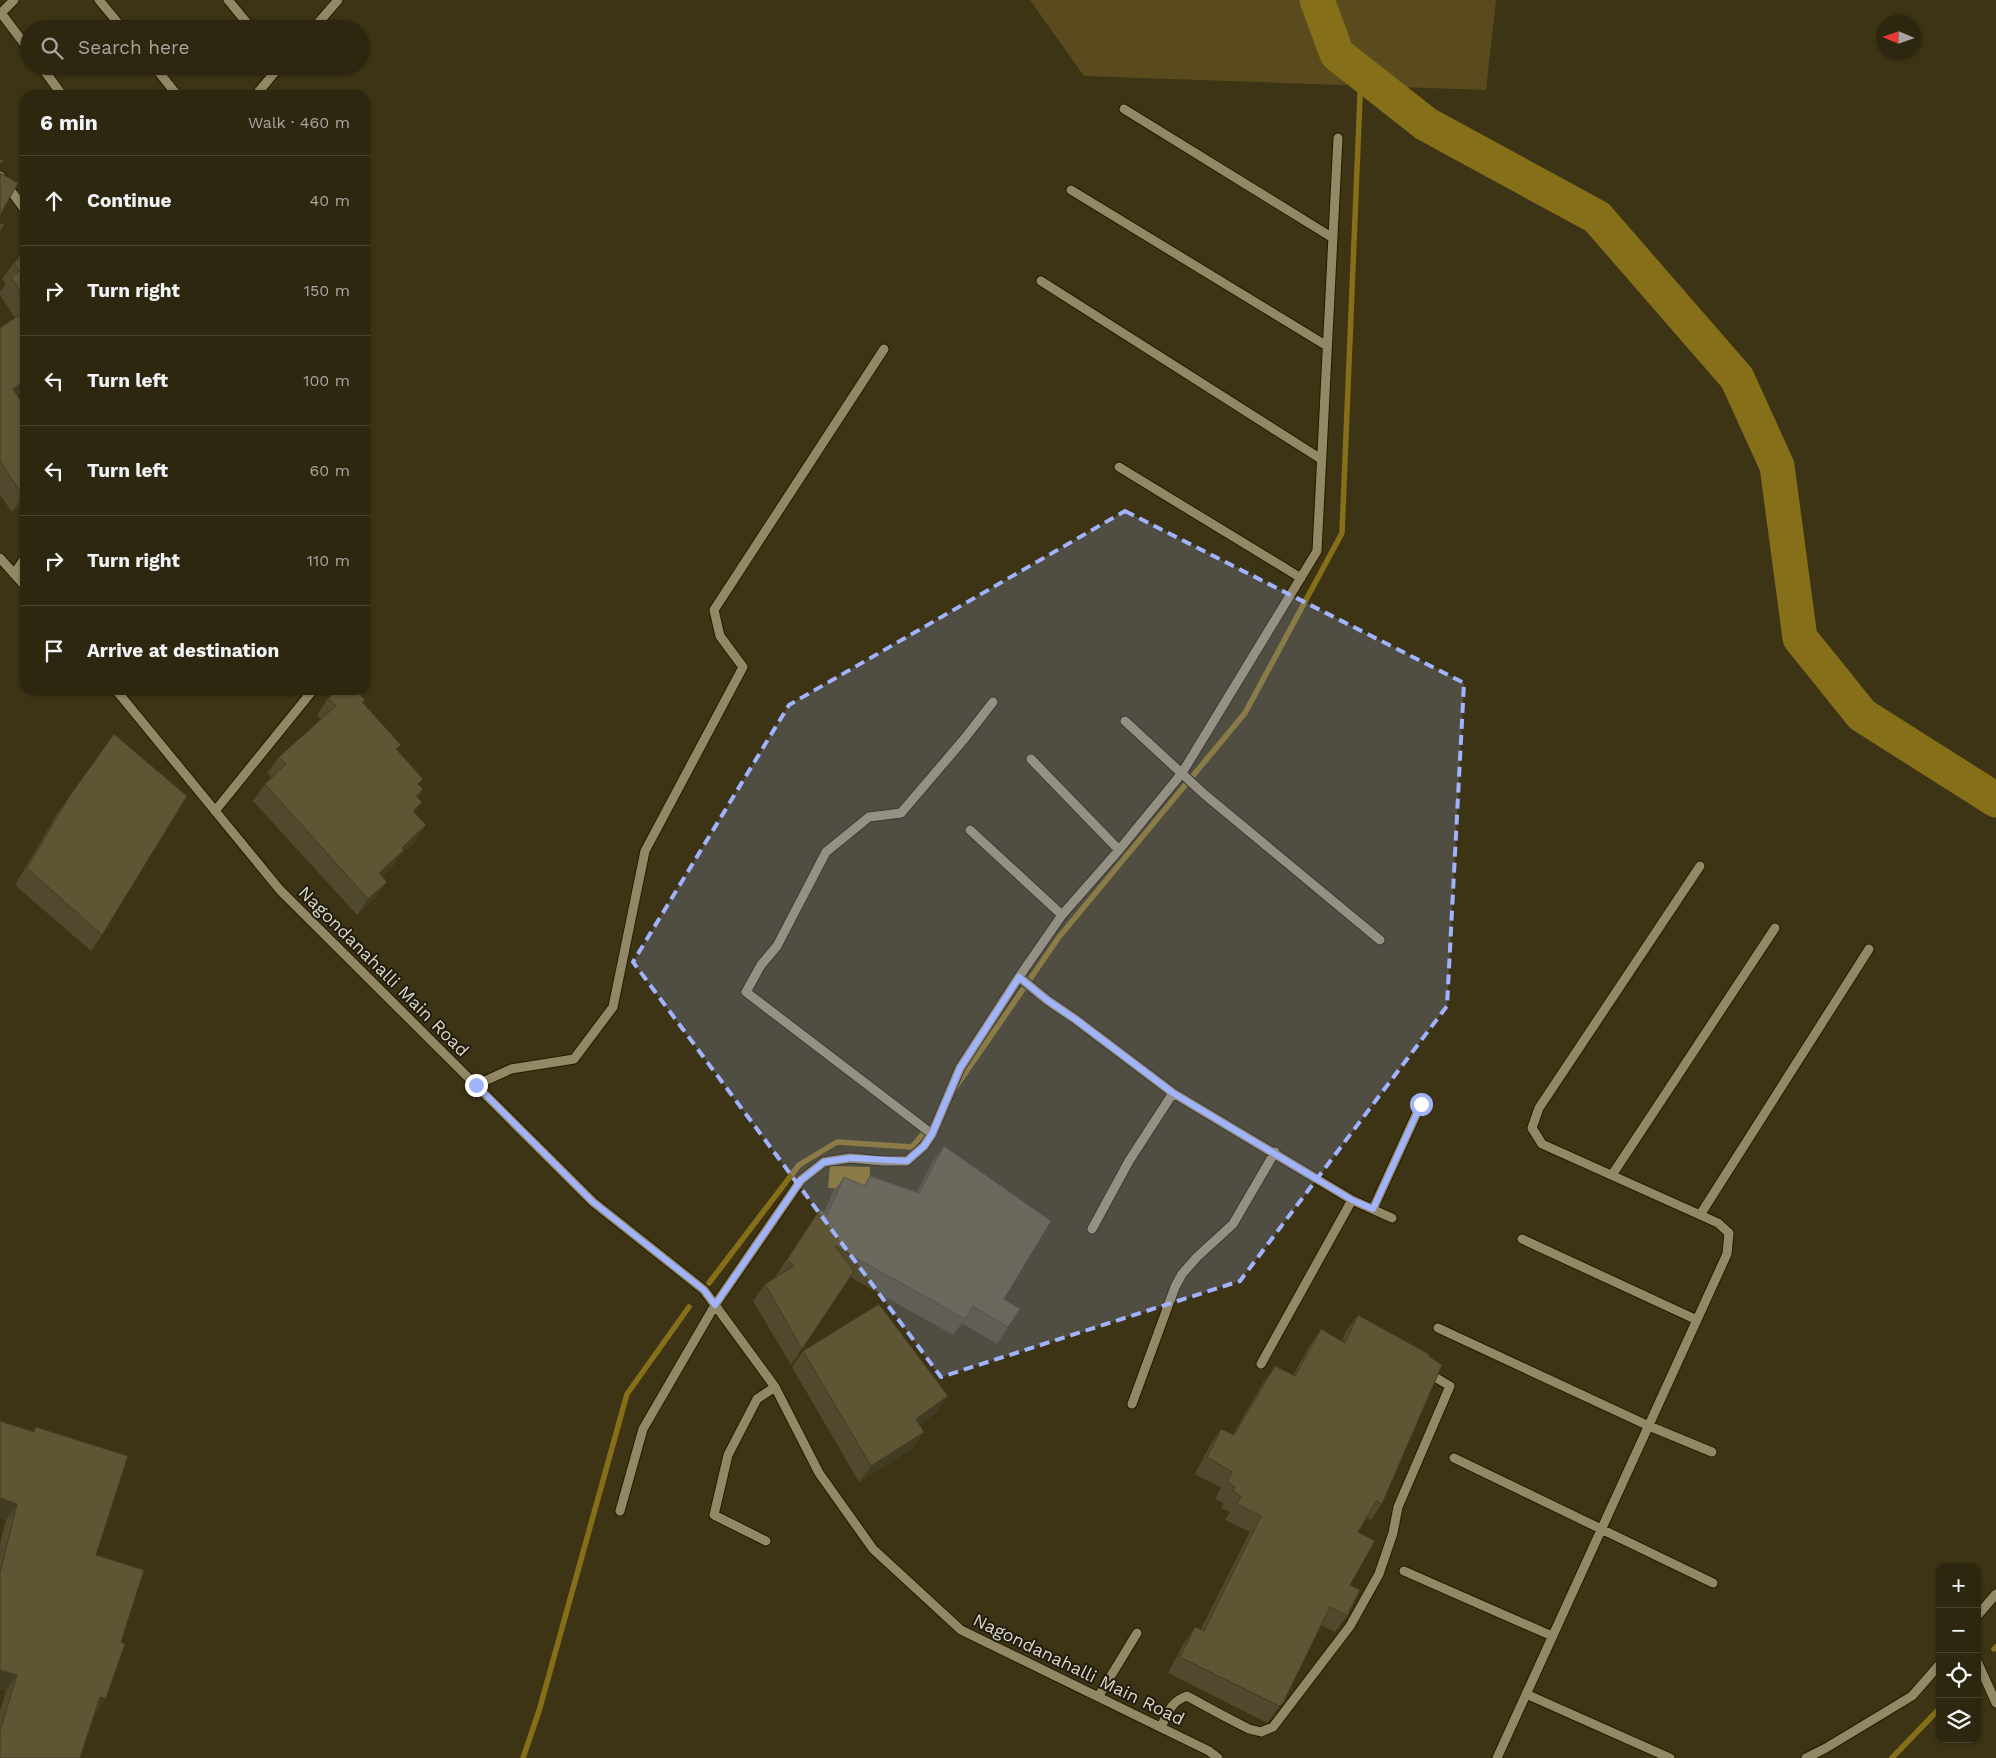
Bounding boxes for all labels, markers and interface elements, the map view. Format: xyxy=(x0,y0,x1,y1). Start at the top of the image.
north arrow xyxy=(1876,15,1921,60)
search box xyxy=(20,20,370,75)
icon: search xyxy=(38,34,66,62)
text: Search here xyxy=(78,36,189,59)
text: 6 min xyxy=(40,110,98,135)
text: Walk · 460 m xyxy=(248,113,350,132)
icon: ahead xyxy=(40,187,68,215)
text: Continue xyxy=(87,189,171,212)
text: 40 m xyxy=(310,191,350,210)
icon: right xyxy=(40,277,68,305)
text: Turn right xyxy=(87,279,180,302)
text: 150 m xyxy=(304,281,350,300)
icon: left xyxy=(40,367,68,395)
text: Turn left xyxy=(87,369,168,392)
text: 100 m xyxy=(303,371,350,390)
icon: left xyxy=(40,457,68,485)
text: Turn left xyxy=(87,459,168,482)
text: 60 m xyxy=(310,461,350,480)
icon: right xyxy=(40,547,68,575)
text: Turn right xyxy=(87,549,180,572)
text: 110 m xyxy=(307,551,350,570)
icon: arrive xyxy=(40,637,68,665)
text: Arrive at destination xyxy=(87,639,279,662)
street label: Nagondanahalli Main Road xyxy=(294,881,474,1061)
route end xyxy=(465,1074,488,1097)
route start xyxy=(1410,1093,1433,1116)
map controls xyxy=(1936,1563,1981,1743)
button: + xyxy=(1936,1563,1981,1608)
button: − xyxy=(1936,1608,1981,1653)
street label: Nagondanahalli Main Road xyxy=(970,1609,1188,1729)
button: locate xyxy=(1936,1653,1981,1698)
button: layers xyxy=(1936,1698,1981,1743)

